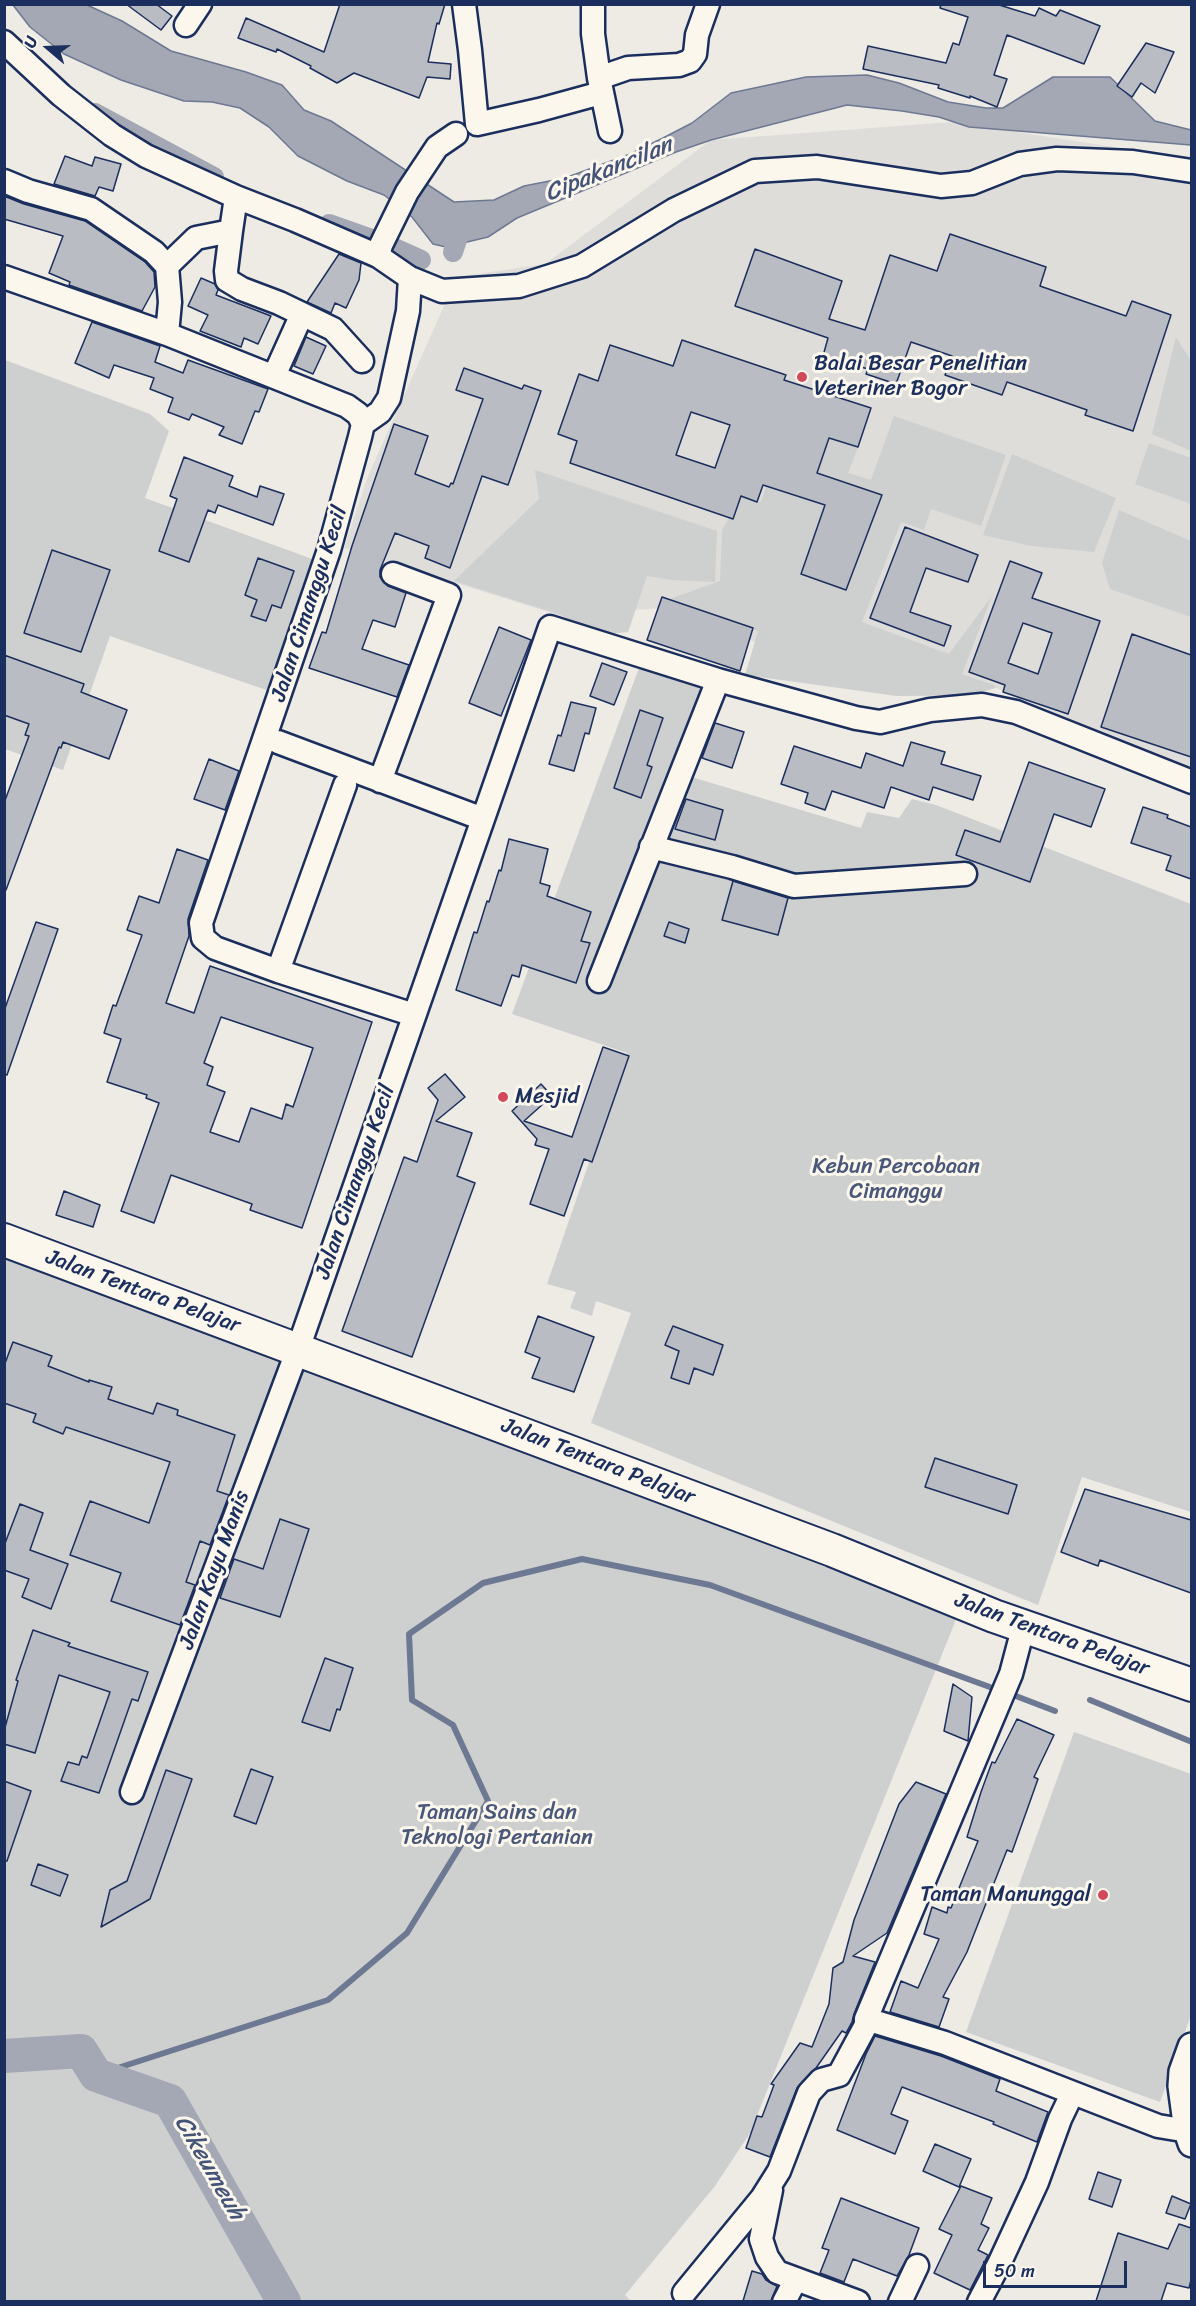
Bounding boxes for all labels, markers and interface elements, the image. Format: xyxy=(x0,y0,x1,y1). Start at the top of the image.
north arrow xyxy=(18,18,78,78)
text: U xyxy=(15,32,46,52)
water label: Cipakancilan xyxy=(541,131,677,209)
place label: Balai Besar Penelitian Veteriner Bogor xyxy=(814,351,1027,402)
marker: Balai Besar Penelitian Veteriner Bogor xyxy=(795,370,809,384)
street label: Jalan Cimanggu Kecil xyxy=(266,503,354,705)
street label: Jalan Cimanggu Kecil xyxy=(310,1081,402,1283)
place label: Mesjid xyxy=(515,1084,579,1110)
marker: Mesjid xyxy=(496,1090,510,1104)
park label: Kebun Percobaan Cimanggu xyxy=(812,1154,980,1206)
street label: Jalan Tentara Pelajar xyxy=(42,1244,244,1340)
street label: Jalan Tentara Pelajar xyxy=(497,1413,699,1511)
street label: Jalan Kayu Manis xyxy=(174,1487,256,1653)
street label: Jalan Tentara Pelajar xyxy=(951,1587,1153,1683)
park label: Taman Sains dan Teknologi Pertanian xyxy=(401,1800,593,1852)
place label: Taman Manunggal xyxy=(920,1882,1091,1908)
marker: Taman Manunggal xyxy=(1096,1888,1110,1902)
water label: Cikeumeuh xyxy=(168,2111,250,2225)
scale bar xyxy=(986,2249,1130,2287)
text: 50 m xyxy=(994,2255,1035,2287)

